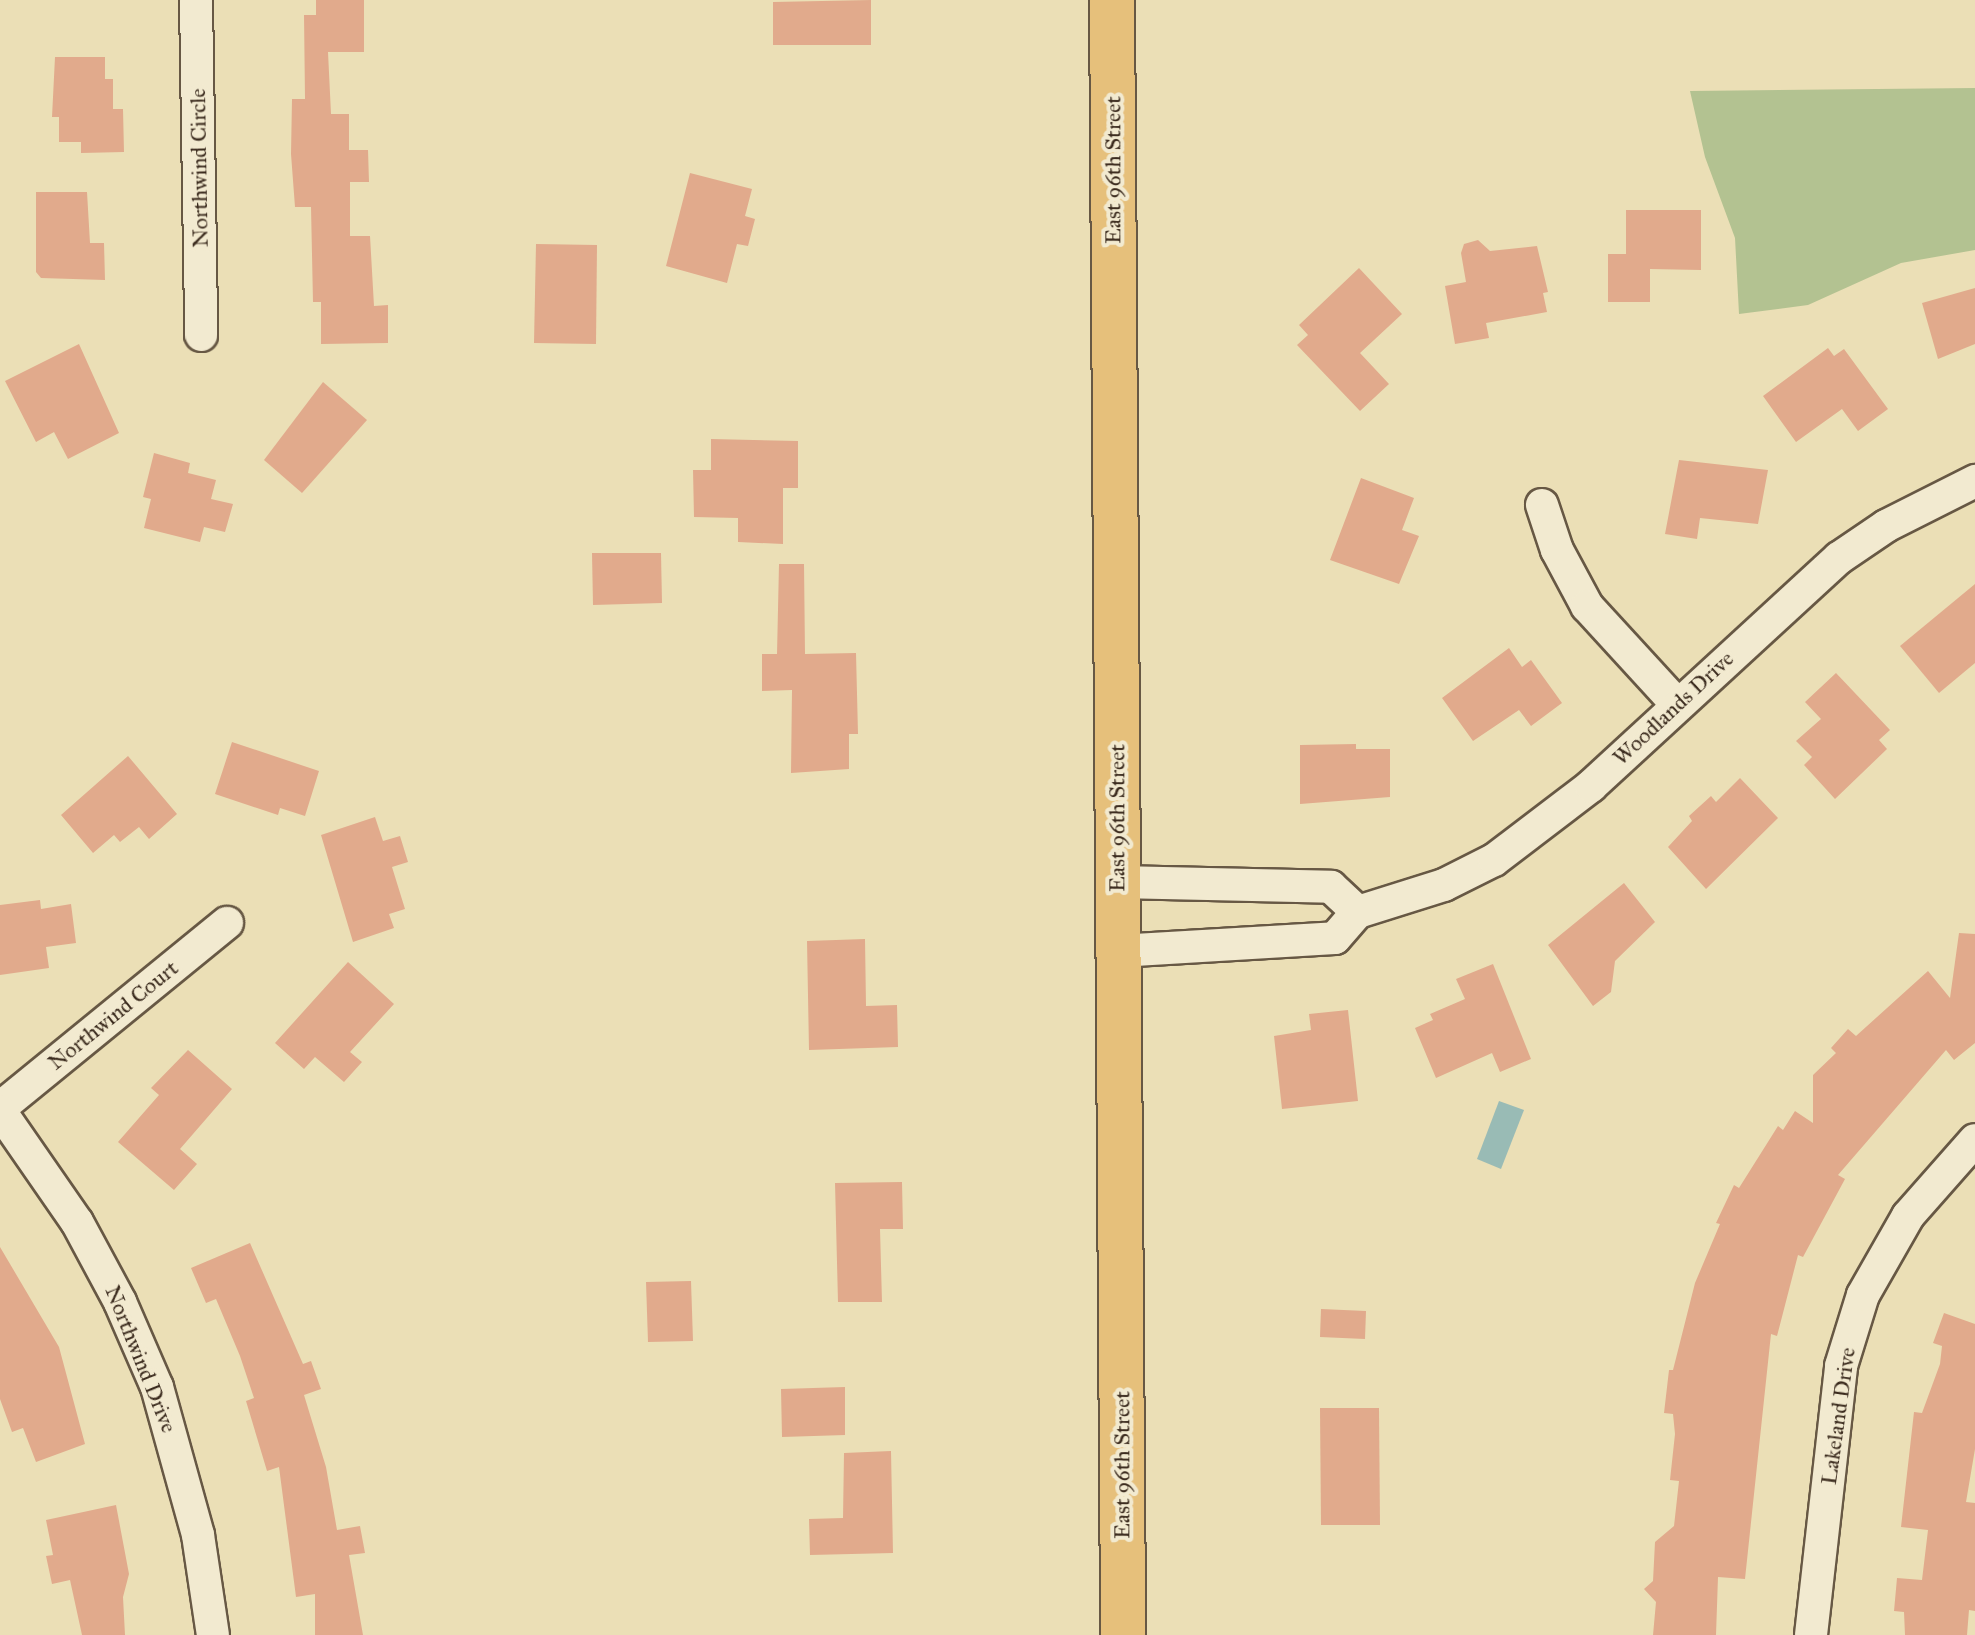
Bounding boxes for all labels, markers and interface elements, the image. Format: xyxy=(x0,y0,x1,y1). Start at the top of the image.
street label: Northwind Circle xyxy=(184,88,214,248)
street label: East 96th Street xyxy=(1100,96,1126,244)
street label: Woodlands Drive xyxy=(1607,645,1739,771)
street label: East 96th Street xyxy=(1104,744,1130,892)
street label: Northwind Court xyxy=(43,955,183,1075)
street label: Northwind Drive xyxy=(99,1282,183,1436)
street label: Lakeland Drive xyxy=(1815,1346,1861,1486)
street label: East 96th Street xyxy=(1109,1391,1135,1539)

